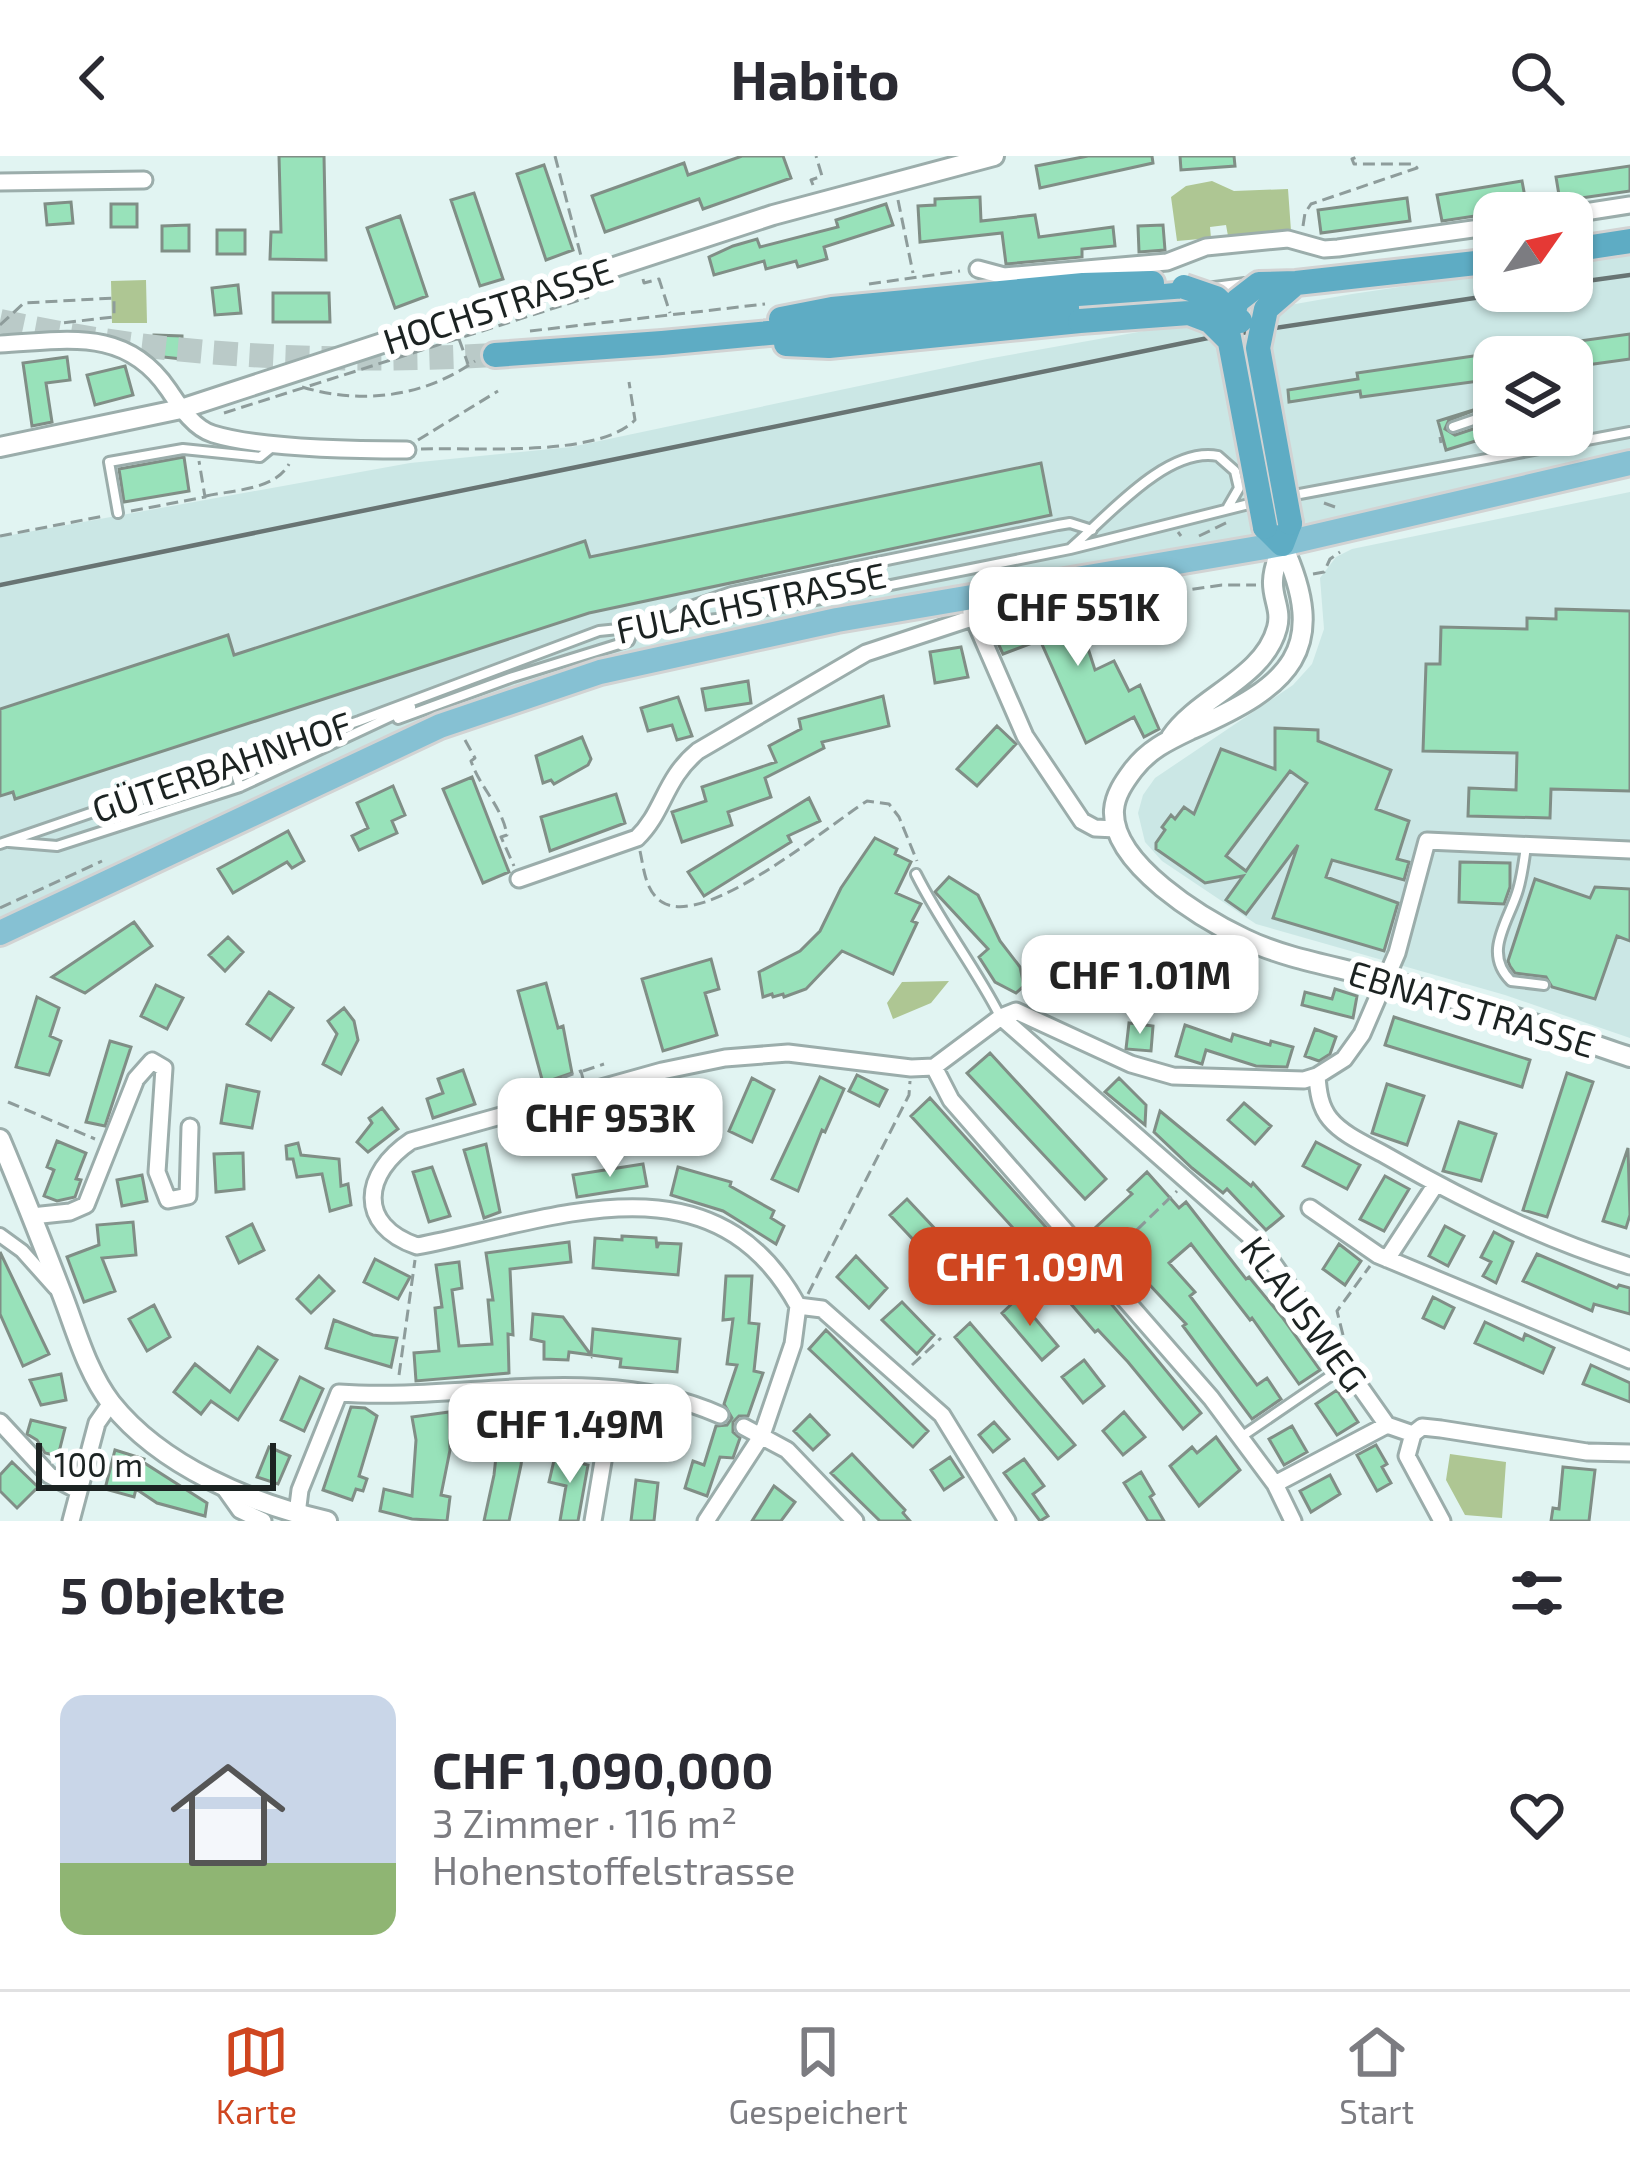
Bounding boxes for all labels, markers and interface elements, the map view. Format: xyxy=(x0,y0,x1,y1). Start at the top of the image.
icon: back xyxy=(60,45,126,111)
icon: search xyxy=(1504,45,1570,111)
text: Habito xyxy=(730,46,900,111)
north arrow xyxy=(1473,192,1593,312)
map controls xyxy=(1473,192,1593,456)
street label: HOCHSTRASSE xyxy=(377,247,618,362)
button: layers xyxy=(1473,336,1593,456)
street label: FULACHSTRASSE xyxy=(612,552,890,651)
pin: CHF 551K xyxy=(954,567,1202,669)
text: CHF 551K xyxy=(996,582,1160,629)
street label: GÜTERBAHNHOF xyxy=(86,701,357,830)
pin: CHF 1.01M xyxy=(1003,935,1277,1037)
text: CHF 1.01M xyxy=(1049,950,1231,997)
street label: EBNATSTRASSE xyxy=(1344,950,1601,1065)
pin: CHF 953K xyxy=(486,1078,734,1180)
text: CHF 953K xyxy=(525,1093,695,1140)
pin: CHF 1.09M xyxy=(893,1227,1167,1329)
street label: KLAUSWEG xyxy=(1233,1227,1377,1399)
text: CHF 1.09M xyxy=(935,1242,1125,1289)
pin: CHF 1.49M xyxy=(433,1384,707,1486)
text: CHF 1.49M xyxy=(475,1399,665,1446)
scale bar xyxy=(36,1437,276,1490)
text: 100 m xyxy=(54,1444,143,1484)
icon: filters xyxy=(1504,1560,1570,1626)
text: 5 Objekte xyxy=(60,1563,286,1624)
text: CHF 1,090,000 xyxy=(432,1738,773,1799)
icon: home xyxy=(156,1743,300,1887)
icon: heart xyxy=(1504,1782,1570,1848)
text: 3 Zimmer · 116 m² xyxy=(432,1799,737,1846)
text: Hohenstoffelstrasse xyxy=(432,1846,795,1893)
tab: Karte xyxy=(216,2019,297,2131)
tab: Gespeichert xyxy=(729,2019,908,2131)
tab: Start xyxy=(1339,2019,1414,2131)

